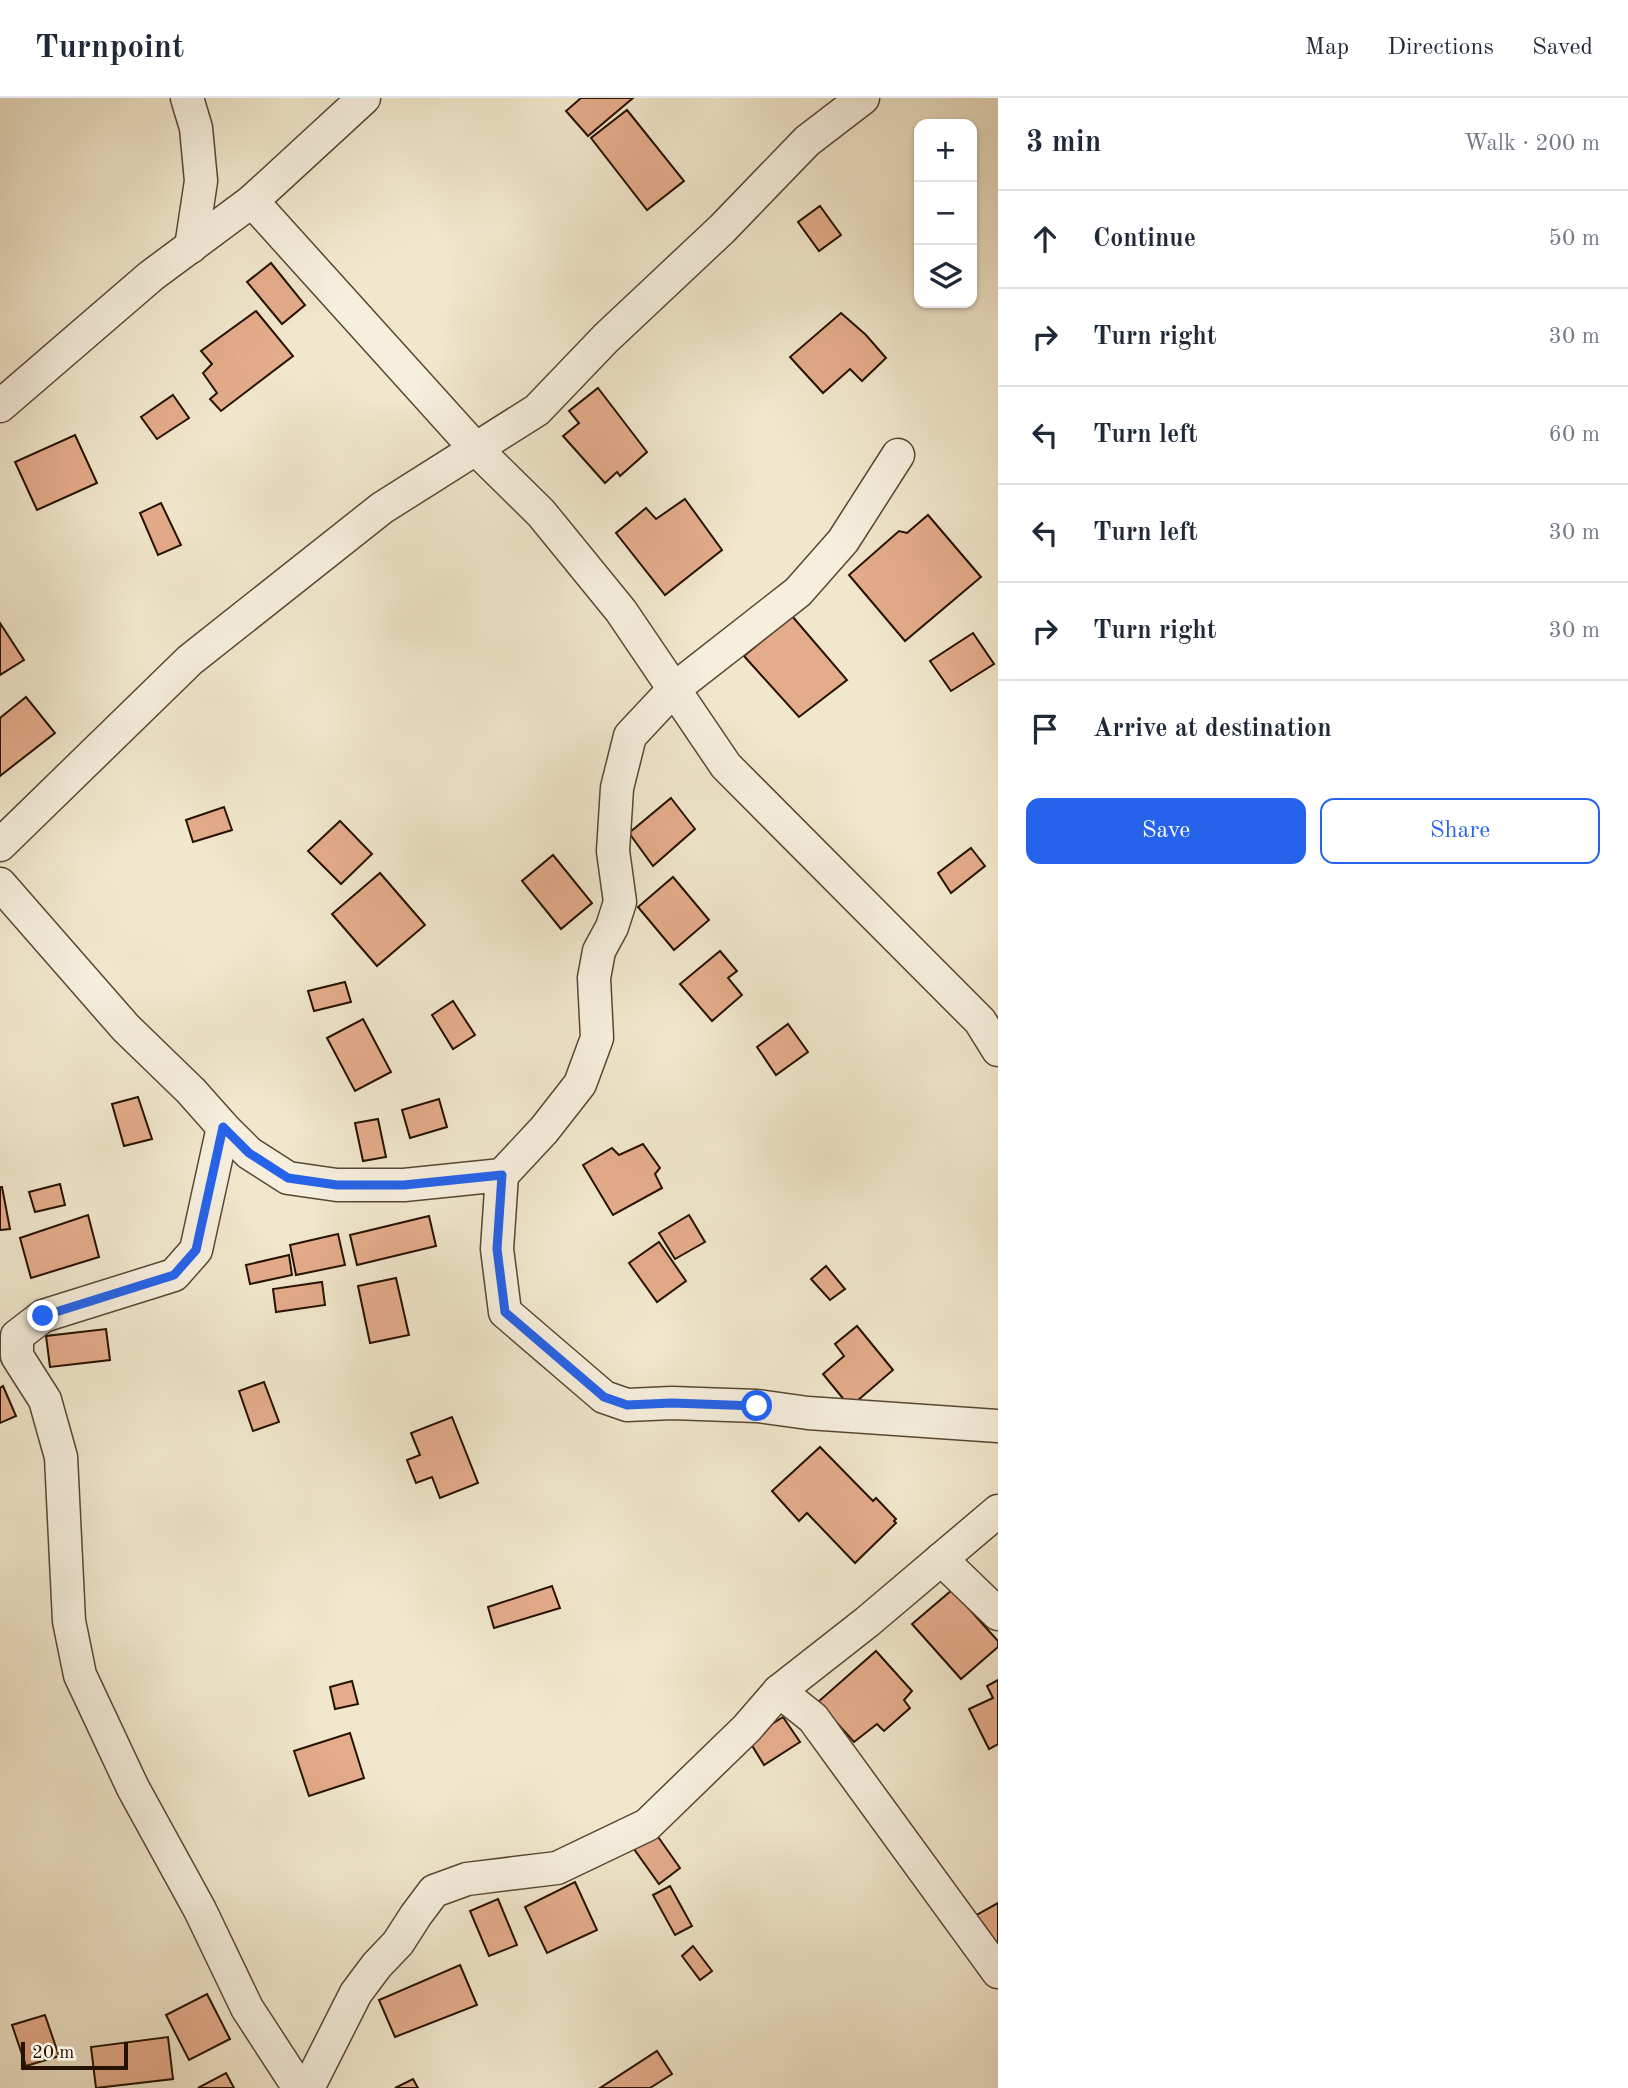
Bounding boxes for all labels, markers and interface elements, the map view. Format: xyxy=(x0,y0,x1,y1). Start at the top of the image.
text: Turnpoint xyxy=(35,32,184,65)
text: Map xyxy=(1305,36,1349,60)
text: Directions xyxy=(1387,36,1494,60)
text: Saved xyxy=(1532,36,1593,60)
map controls xyxy=(914,119,977,308)
button: + xyxy=(914,119,977,182)
text: 3 min xyxy=(1026,128,1101,158)
text: Walk · 200 m xyxy=(1464,132,1600,155)
button: − xyxy=(914,182,977,245)
icon: ahead xyxy=(1026,220,1064,258)
text: Continue xyxy=(1093,226,1196,252)
text: 50 m xyxy=(1549,227,1600,250)
button: layers xyxy=(914,245,977,308)
icon: right xyxy=(1026,318,1064,356)
text: Turn right xyxy=(1093,324,1216,350)
text: 30 m xyxy=(1549,325,1600,348)
icon: left xyxy=(1026,416,1064,454)
text: Turn left xyxy=(1093,422,1198,448)
text: 60 m xyxy=(1549,423,1600,446)
icon: left xyxy=(1026,514,1064,552)
text: Turn left xyxy=(1093,520,1198,546)
text: 30 m xyxy=(1549,521,1600,544)
icon: right xyxy=(1026,612,1064,650)
text: Turn right xyxy=(1093,618,1216,644)
text: 30 m xyxy=(1549,619,1600,642)
icon: arrive xyxy=(1026,710,1064,748)
text: Arrive at destination xyxy=(1093,716,1332,742)
button: Save xyxy=(1026,798,1306,864)
button: Share xyxy=(1320,798,1600,864)
route end xyxy=(27,1300,58,1331)
route start xyxy=(741,1390,772,1421)
scale bar xyxy=(21,2039,128,2071)
text: 20 m xyxy=(32,2044,74,2063)

